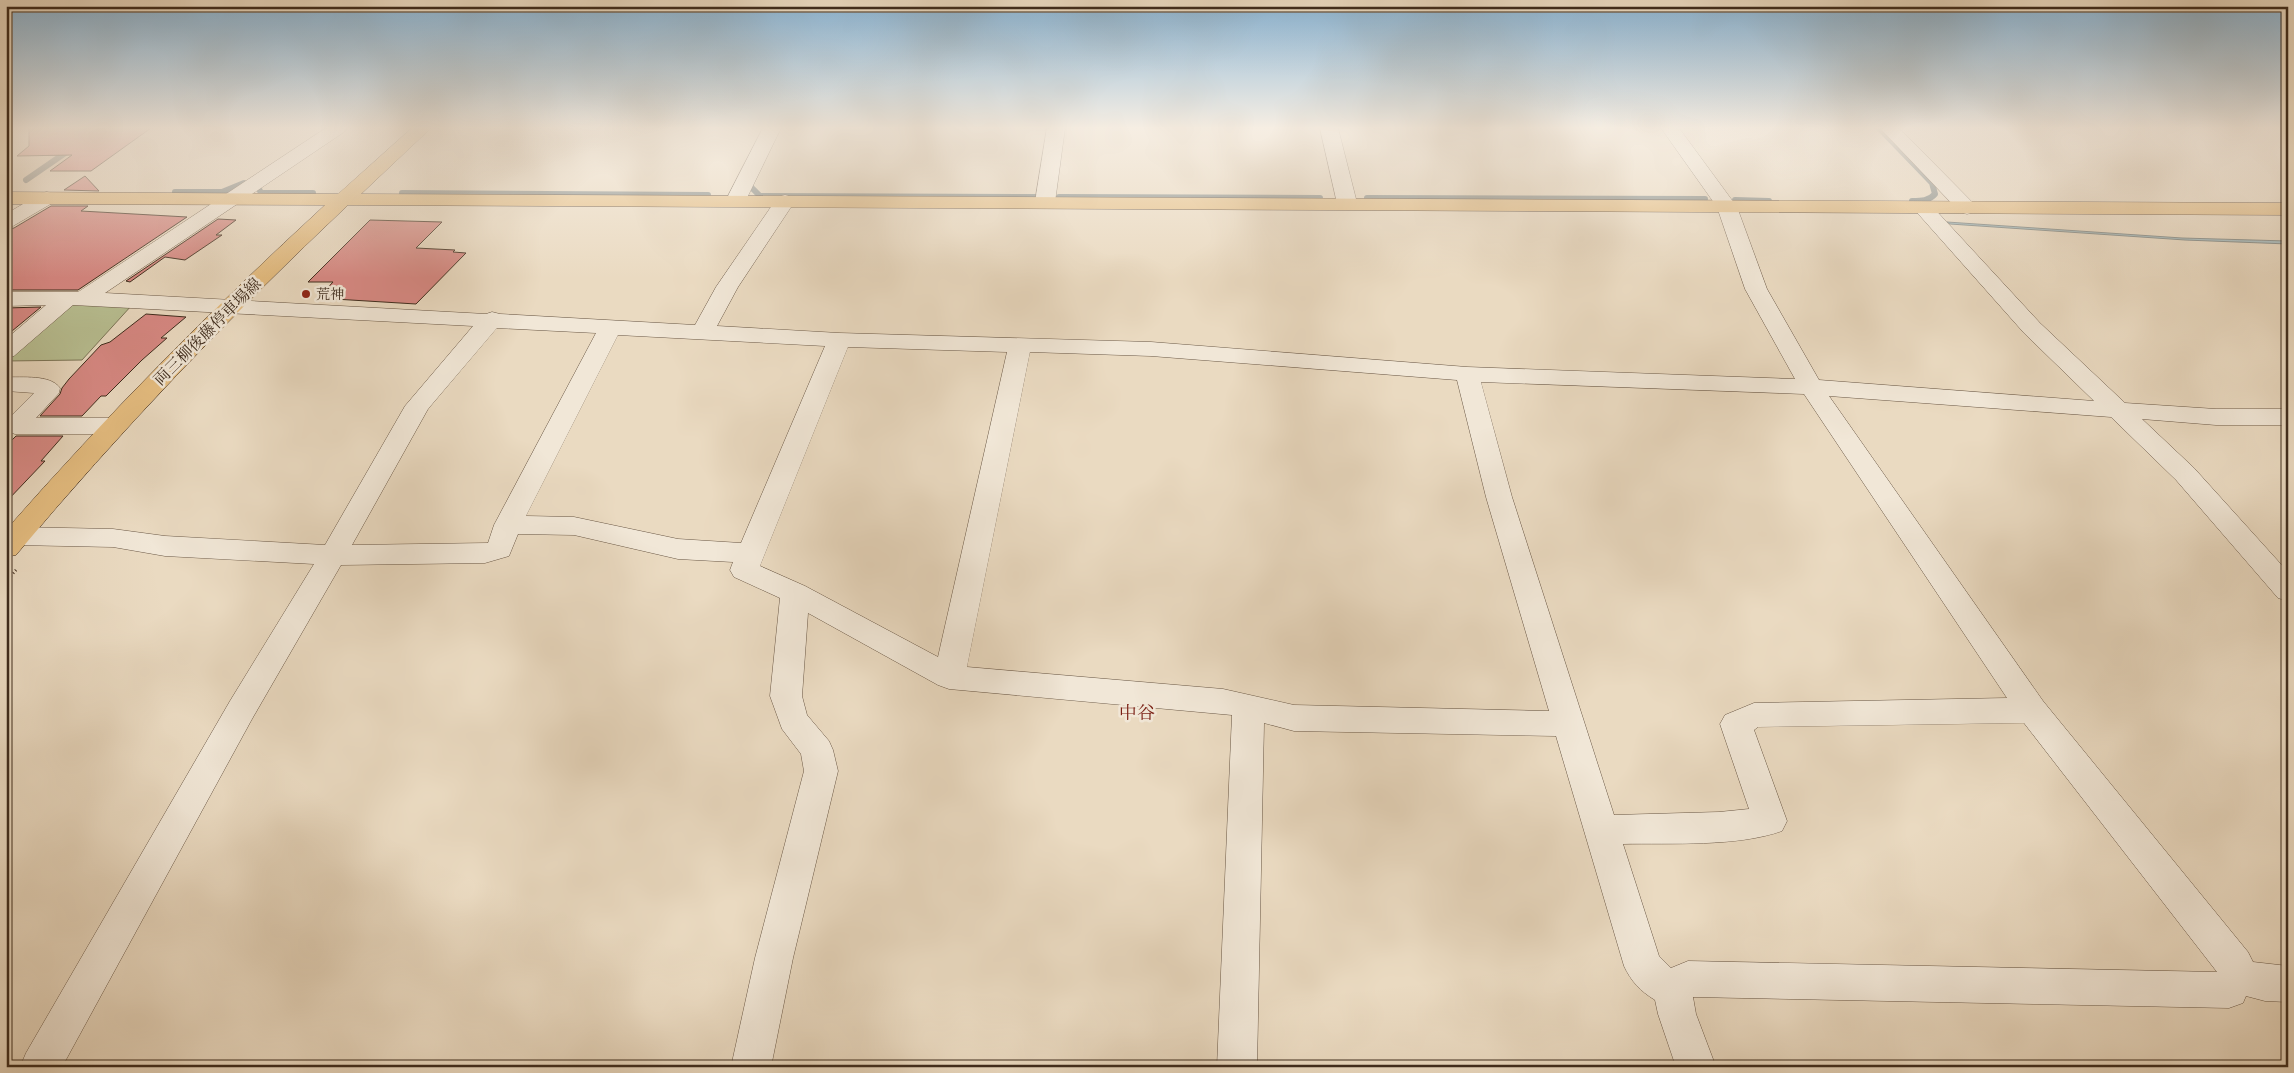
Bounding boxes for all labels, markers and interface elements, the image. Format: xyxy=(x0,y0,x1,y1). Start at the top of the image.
street label: 両三柳後藤停車場線 xyxy=(148,272,266,390)
place label: 荒神 xyxy=(316,284,344,304)
marker: 荒神 xyxy=(300,288,312,300)
district label: 中谷 xyxy=(1119,699,1155,726)

